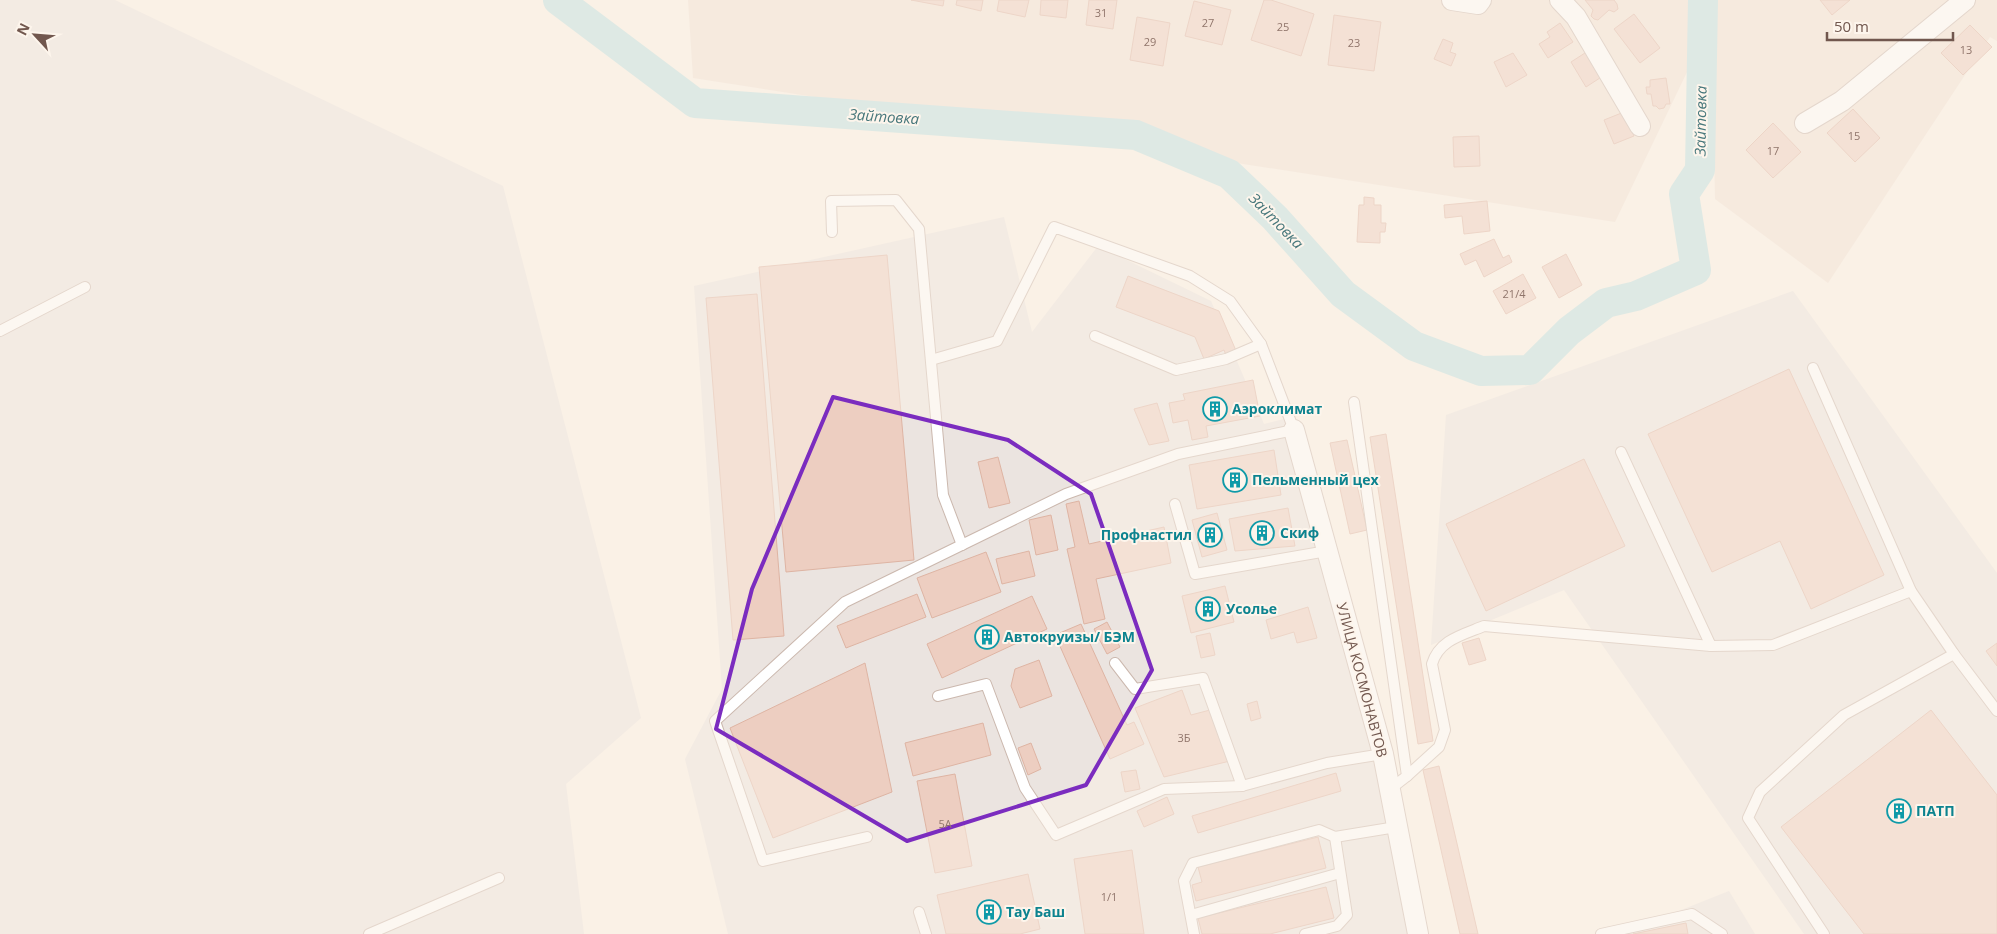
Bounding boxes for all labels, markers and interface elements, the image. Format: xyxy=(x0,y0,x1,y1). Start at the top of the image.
house number: 31 xyxy=(1095,5,1107,20)
north arrow xyxy=(10,10,60,60)
scale bar xyxy=(1827,10,1953,42)
house number: 27 xyxy=(1202,15,1214,30)
text: 50 m xyxy=(1834,16,1869,36)
house number: 25 xyxy=(1277,19,1289,34)
text: N xyxy=(12,20,34,38)
house number: 29 xyxy=(1144,34,1156,49)
house number: 23 xyxy=(1348,35,1360,50)
house number: 13 xyxy=(1960,42,1972,57)
water label: Зайтовка xyxy=(1689,85,1711,157)
water label: Зайтовка xyxy=(847,104,920,128)
house number: 15 xyxy=(1848,128,1860,143)
house number: 17 xyxy=(1767,143,1779,158)
water label: Зайтовка xyxy=(1244,187,1309,253)
house number: 21/4 xyxy=(1503,286,1526,301)
building icon: Аэроклимат xyxy=(1202,396,1228,422)
place label: Аэроклимат xyxy=(1232,399,1322,418)
building icon: Пельменный цех xyxy=(1222,467,1248,493)
place label: Пельменный цех xyxy=(1252,470,1379,489)
building icon: Скиф xyxy=(1249,520,1275,546)
building icon: Профнастил xyxy=(1197,522,1223,548)
place label: Скиф xyxy=(1280,523,1319,542)
place label: Профнастил xyxy=(1101,525,1192,544)
building icon: Усолье xyxy=(1195,596,1221,622)
place label: Усолье xyxy=(1226,599,1277,618)
street label: УЛИЦА КОСМОНАВТОВ xyxy=(1333,600,1392,759)
building icon: Автокруизы/ БЭМ xyxy=(974,624,1000,650)
place label: Автокруизы/ БЭМ xyxy=(1004,627,1135,646)
house number: 3Б xyxy=(1177,730,1191,745)
building icon: ПАТП xyxy=(1886,798,1912,824)
place label: ПАТП xyxy=(1916,801,1955,820)
house number: 5А xyxy=(938,816,952,831)
house number: 1/1 xyxy=(1101,889,1117,904)
building icon: Тау Баш xyxy=(976,899,1002,925)
place label: Тау Баш xyxy=(1006,902,1065,921)

